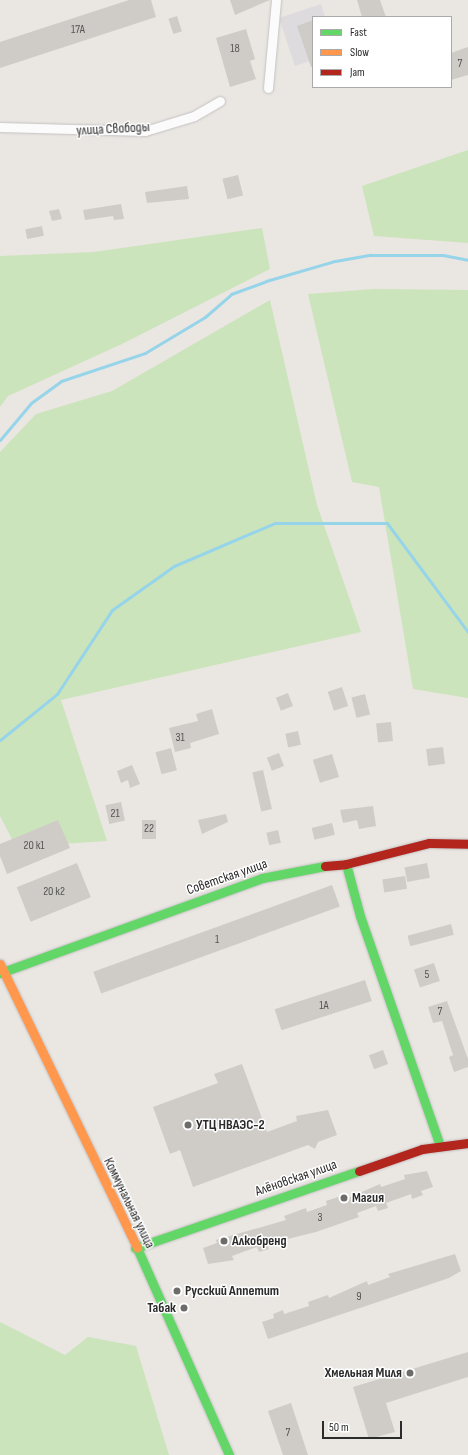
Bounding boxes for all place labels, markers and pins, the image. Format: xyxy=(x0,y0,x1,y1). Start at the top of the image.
place label: УТЦ НВАЭС-2 xyxy=(196,1117,265,1133)
marker: УТЦ НВАЭС-2 xyxy=(183,1120,193,1130)
place label: Магия xyxy=(352,1190,384,1206)
marker: Магия xyxy=(339,1193,349,1203)
place label: Алкобренд xyxy=(232,1233,286,1249)
marker: Алкобренд xyxy=(219,1236,229,1246)
place label: Русский Аппетит xyxy=(185,1283,279,1299)
marker: Русский Аппетит xyxy=(172,1286,182,1296)
place label: Табак xyxy=(147,1300,176,1316)
marker: Табак xyxy=(179,1303,189,1313)
place label: Хмельная Миля xyxy=(325,1365,402,1381)
marker: Хмельная Миля xyxy=(405,1368,415,1378)

